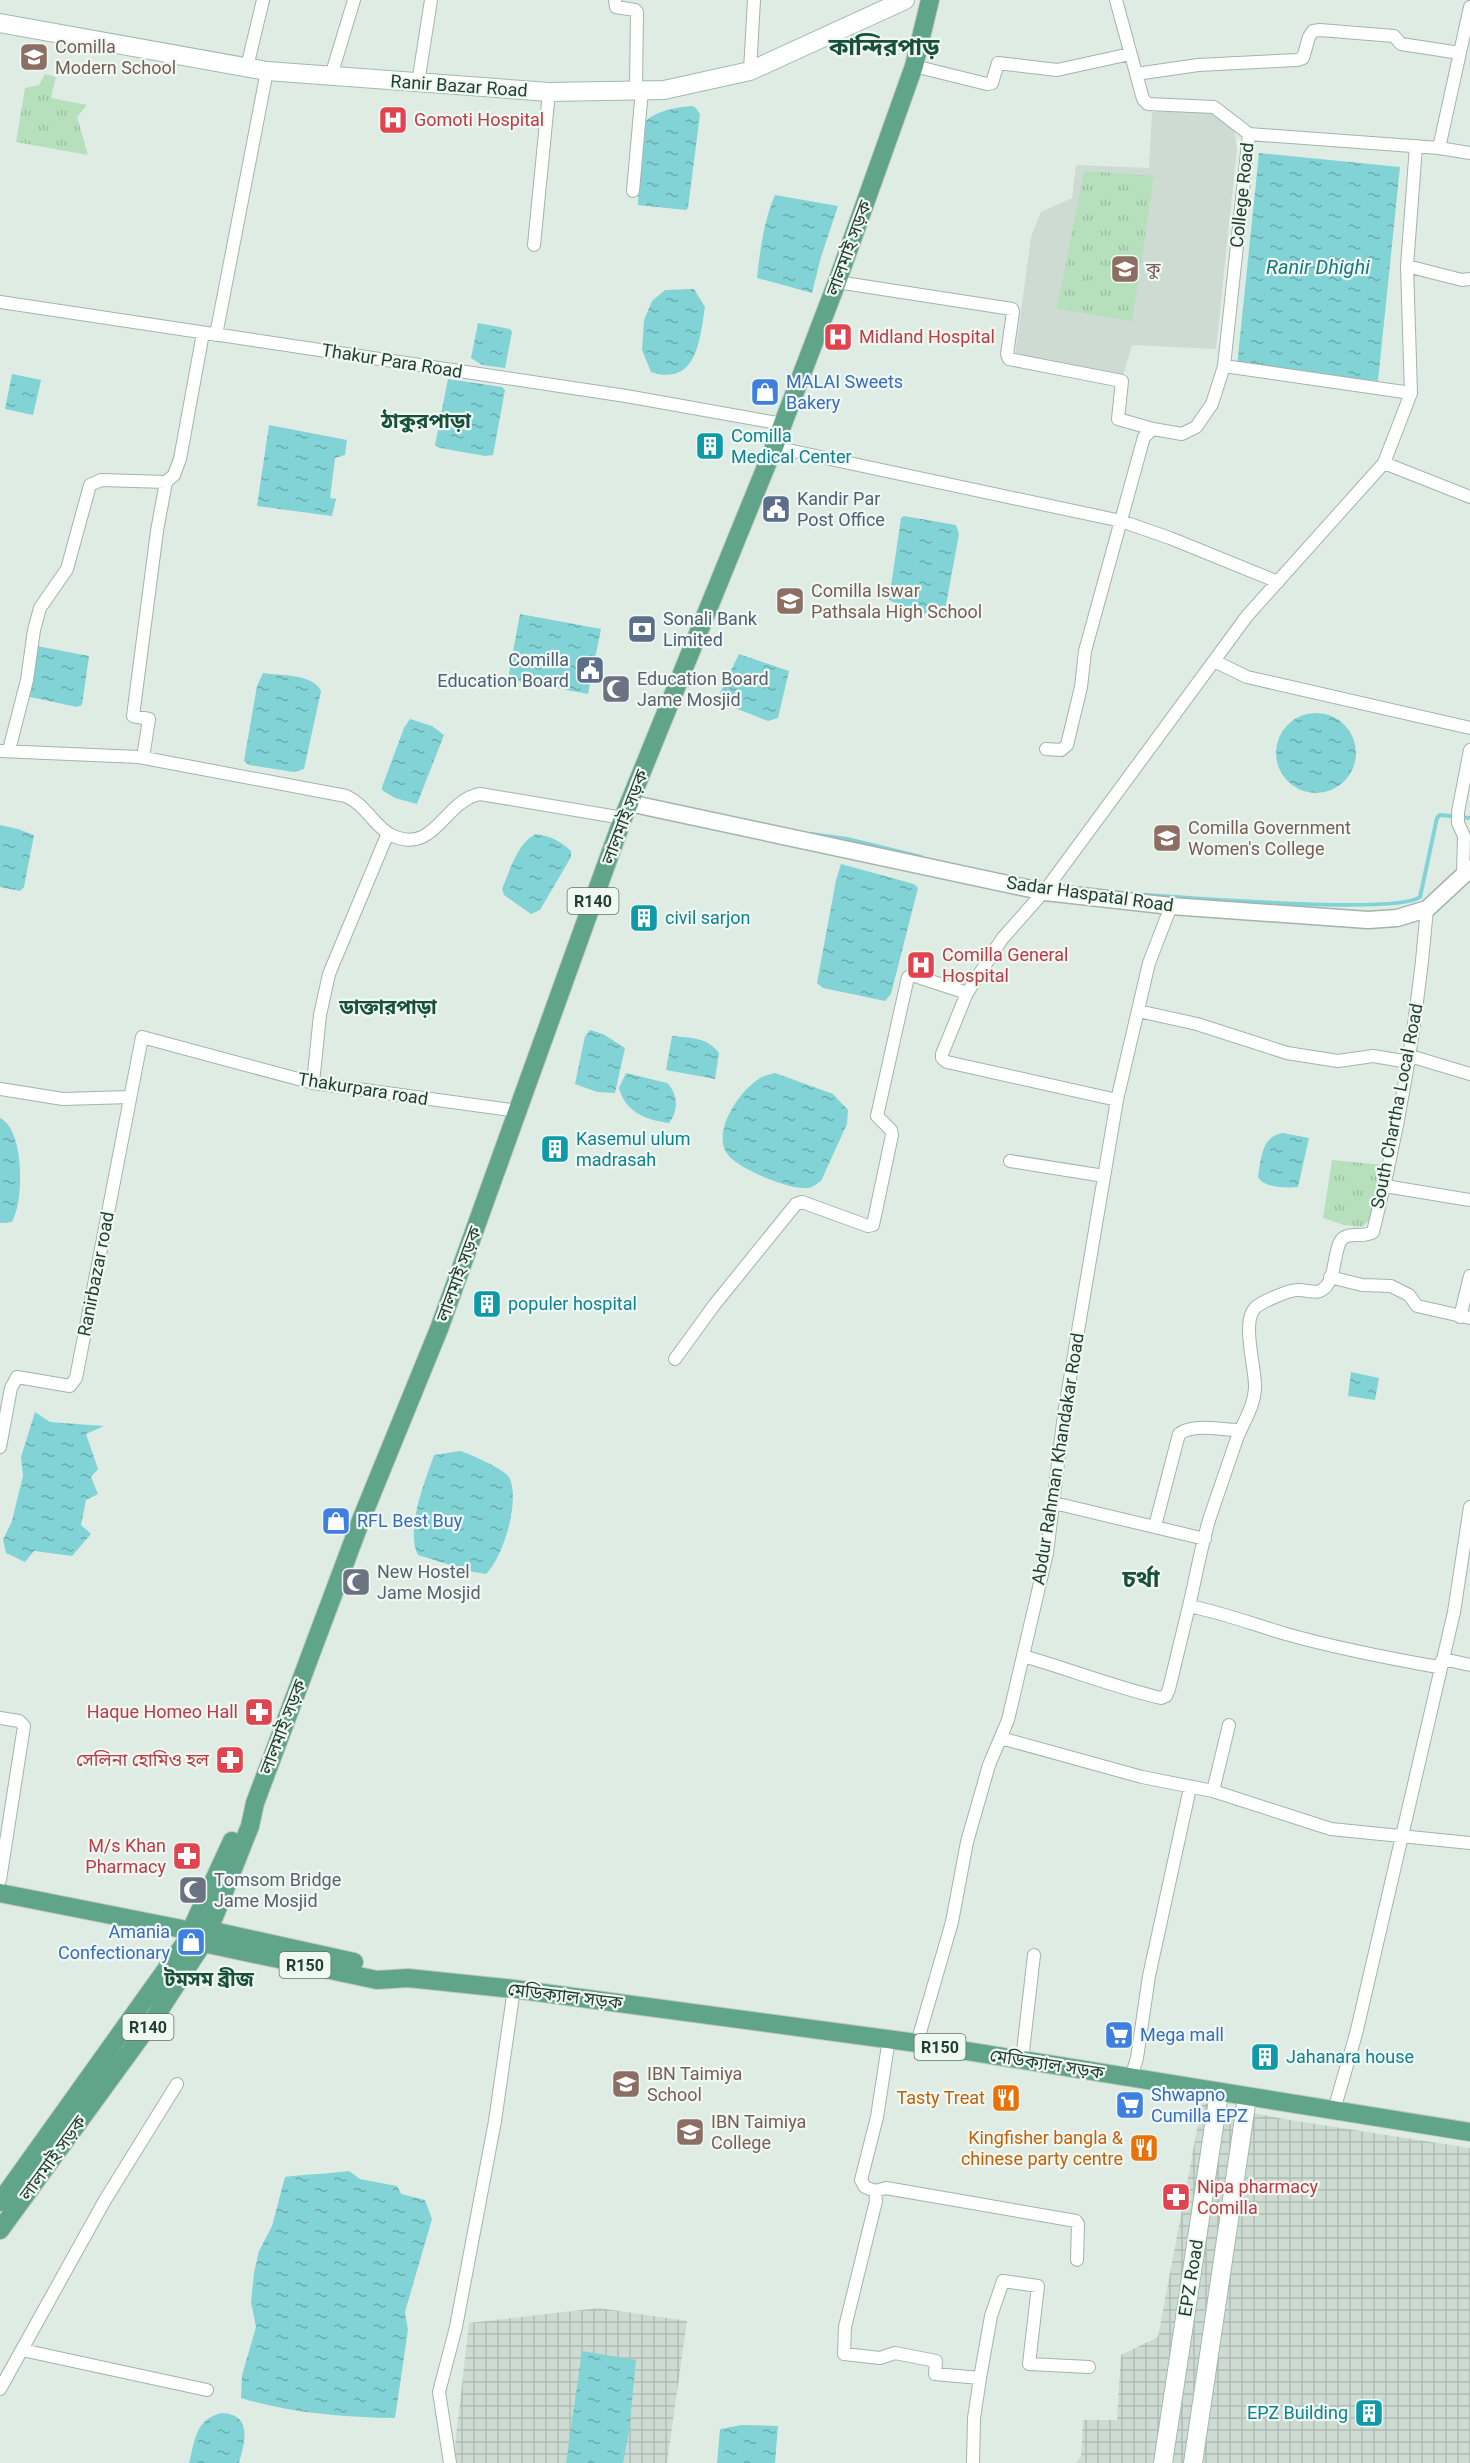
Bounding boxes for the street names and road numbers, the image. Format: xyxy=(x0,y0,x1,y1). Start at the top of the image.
street label: Ranir Bazar Road xyxy=(390,70,528,101)
street label: College Road xyxy=(1226,141,1257,249)
street label: লালমাই সড়ক xyxy=(821,197,876,299)
street label: Thakur Para Road xyxy=(320,339,464,382)
street label: লালমাই সড়ক xyxy=(597,766,652,868)
street label: Sadar Haspatal Road xyxy=(1005,871,1175,916)
road number: R140 xyxy=(568,888,618,914)
street label: South Chartha Local Road xyxy=(1366,1002,1427,1210)
street label: Thakurpara road xyxy=(296,1068,430,1109)
street label: Ranirbazar road xyxy=(73,1210,118,1338)
street label: লালমাই সড়ক xyxy=(431,1223,486,1325)
street label: Abdur Rahman Khandakar Road xyxy=(1027,1331,1088,1586)
street label: লালমাই সড়ক xyxy=(255,1676,310,1778)
road number: R150 xyxy=(280,1952,330,1978)
street label: মেডিক্যাল সড়ক xyxy=(506,1978,624,2013)
road number: R140 xyxy=(122,2014,174,2040)
road number: R150 xyxy=(914,2034,966,2060)
street label: মেডিক্যাল সড়ক xyxy=(988,2044,1106,2083)
street label: লালমাই সড়ক xyxy=(14,2111,91,2205)
street label: EPZ Road xyxy=(1174,2238,1207,2318)

